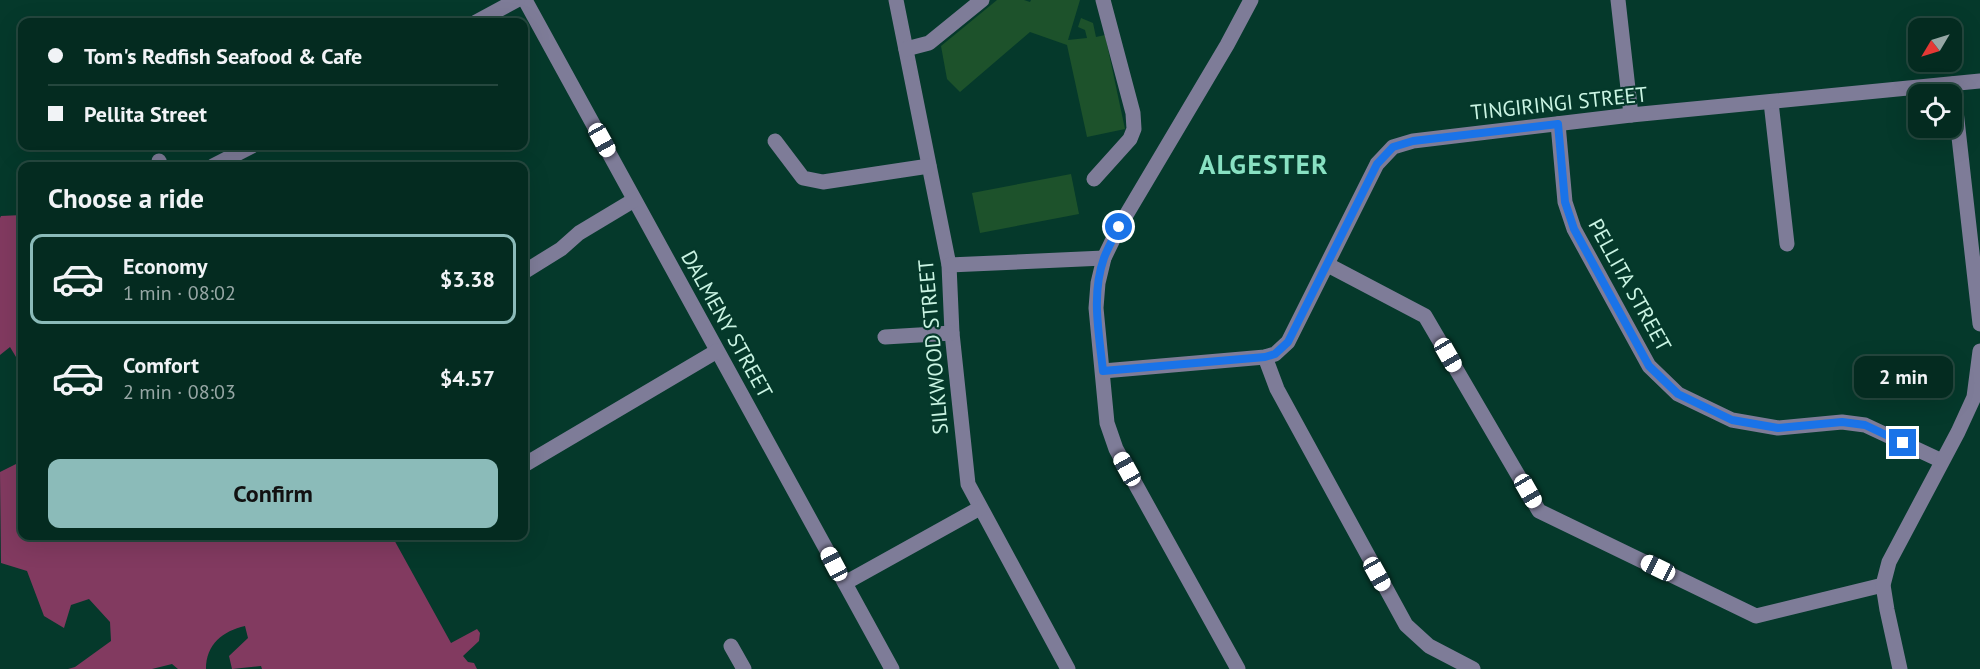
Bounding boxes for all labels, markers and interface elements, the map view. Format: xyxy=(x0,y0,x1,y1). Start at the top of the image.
north arrow xyxy=(1908,18,1962,72)
map controls xyxy=(1908,18,1962,138)
text: Tom's Redfish Seafood & Cafe xyxy=(84,42,362,70)
street label: TINGIRINGI STREET xyxy=(1469,80,1649,126)
button: locate xyxy=(1908,84,1962,138)
text: Pellita Street xyxy=(84,100,207,128)
car xyxy=(585,120,619,160)
district label: ALGESTER xyxy=(1199,147,1329,181)
text: Choose a ride xyxy=(48,181,204,215)
route start xyxy=(1105,213,1132,240)
street label: PELLITA STREET xyxy=(1582,214,1678,356)
street label: DALMENY STREET xyxy=(675,245,779,403)
icon: car xyxy=(51,252,105,306)
text: Economy xyxy=(123,252,207,280)
street label: SILKWOOD STREET xyxy=(912,258,954,436)
text: $3.38 xyxy=(440,265,495,293)
text: 1 min · 08:02 xyxy=(123,280,236,306)
car xyxy=(1431,335,1465,375)
icon: car xyxy=(51,351,105,405)
text: Comfort xyxy=(123,351,199,379)
callout: 2 min xyxy=(1854,356,1952,398)
text: $4.57 xyxy=(440,364,495,392)
text: 2 min xyxy=(1879,364,1928,390)
text: 2 min · 08:03 xyxy=(123,379,236,405)
route end xyxy=(1889,429,1916,456)
car xyxy=(1110,449,1144,489)
button: Confirm xyxy=(48,459,498,528)
car xyxy=(1511,471,1545,511)
car xyxy=(818,544,850,584)
car xyxy=(1638,552,1678,584)
car xyxy=(1360,554,1394,594)

